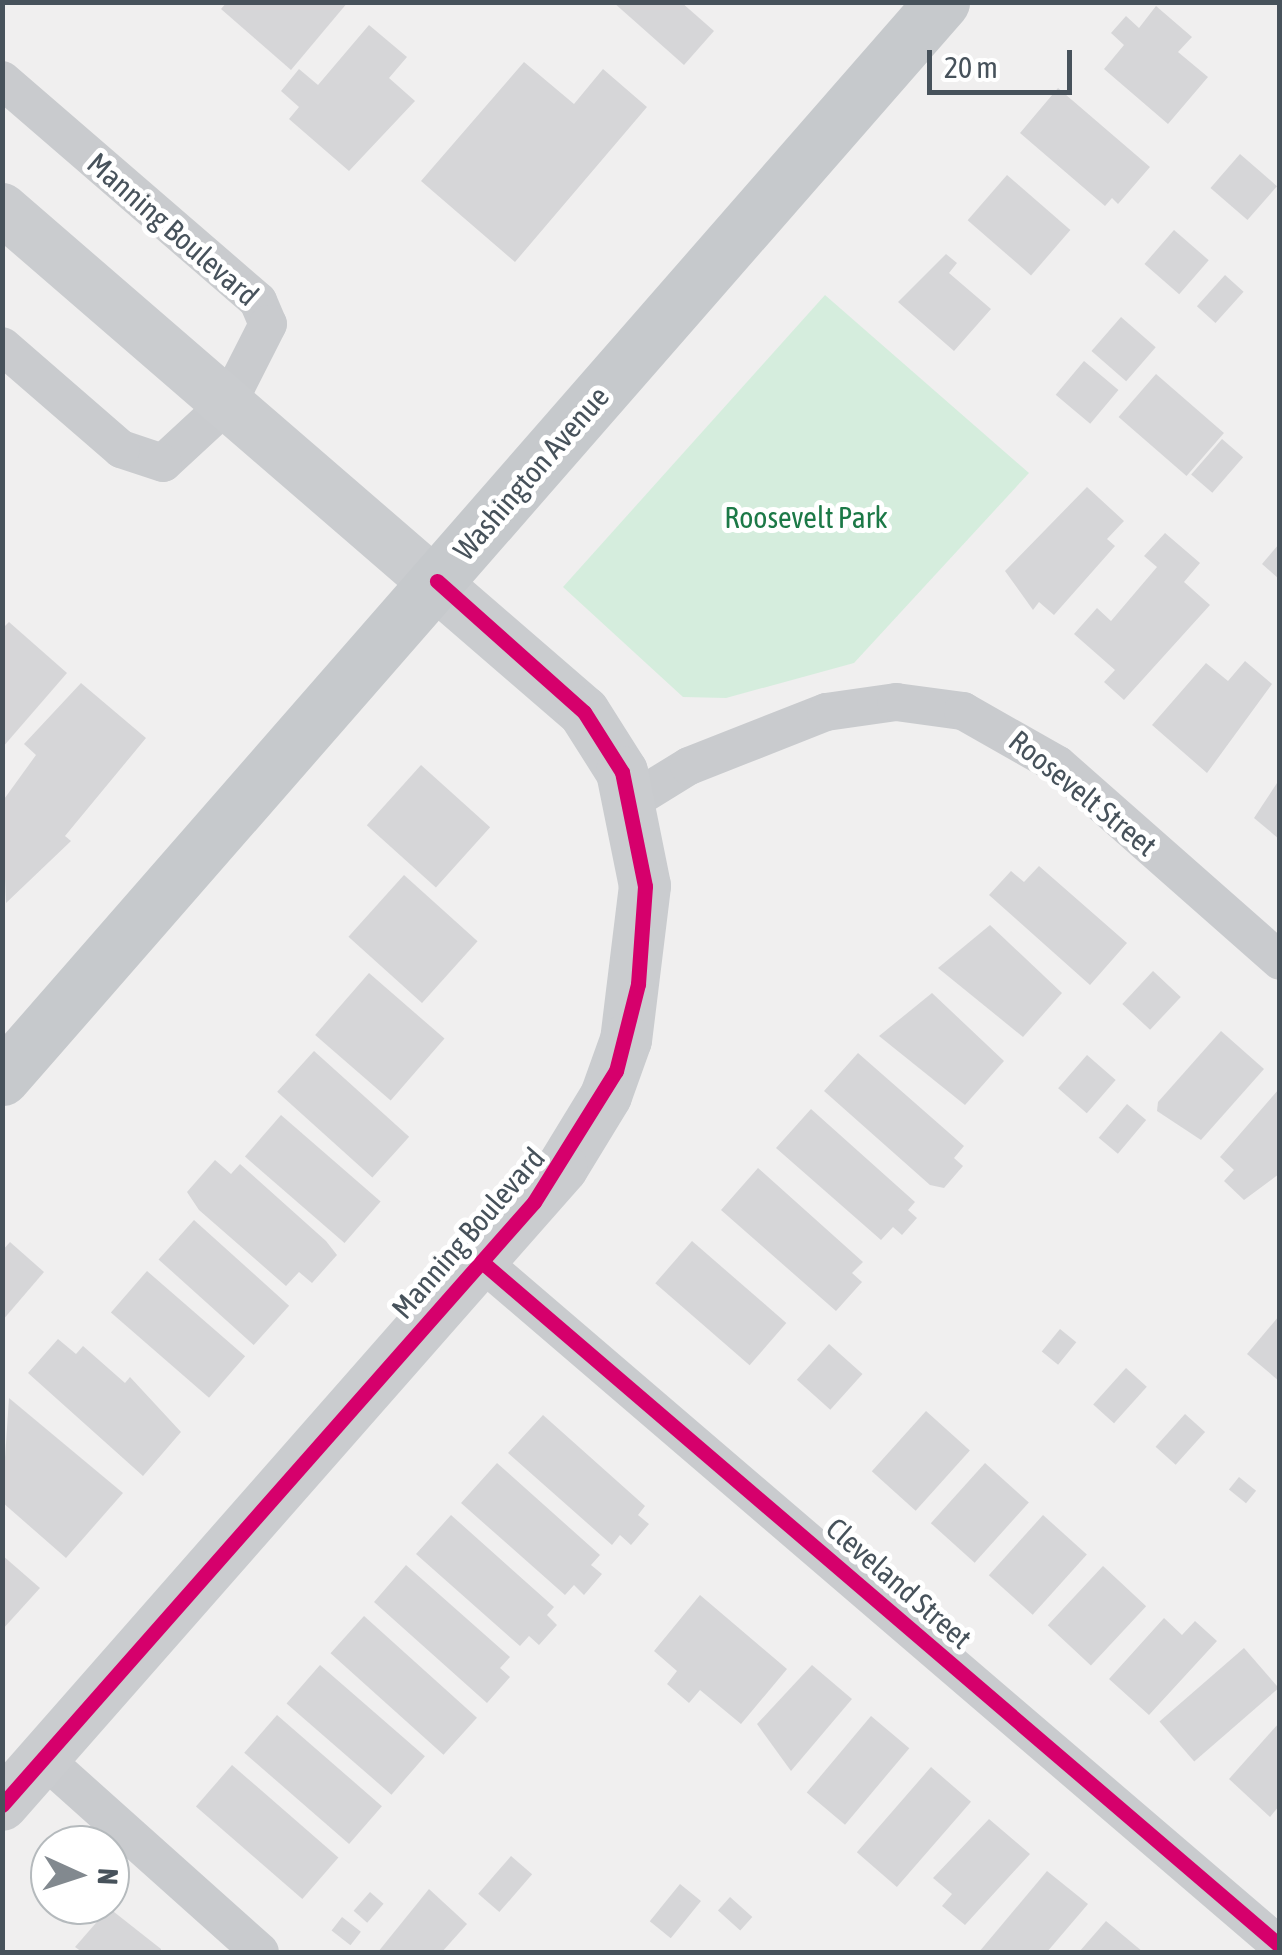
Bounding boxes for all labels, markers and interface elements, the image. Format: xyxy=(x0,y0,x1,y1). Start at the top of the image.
scale bar xyxy=(932,30,1077,92)
text: 20 m xyxy=(944,50,998,84)
street label: Manning Boulevard xyxy=(80,145,266,313)
street label: Washington Avenue xyxy=(446,379,616,567)
park label: Roosevelt Park xyxy=(724,499,888,535)
street label: Roosevelt Street xyxy=(1002,723,1164,863)
street label: Manning Boulevard xyxy=(384,1140,552,1326)
street label: Cleveland Street xyxy=(819,1510,979,1656)
north arrow xyxy=(30,1825,130,1925)
text: N xyxy=(92,1867,124,1886)

